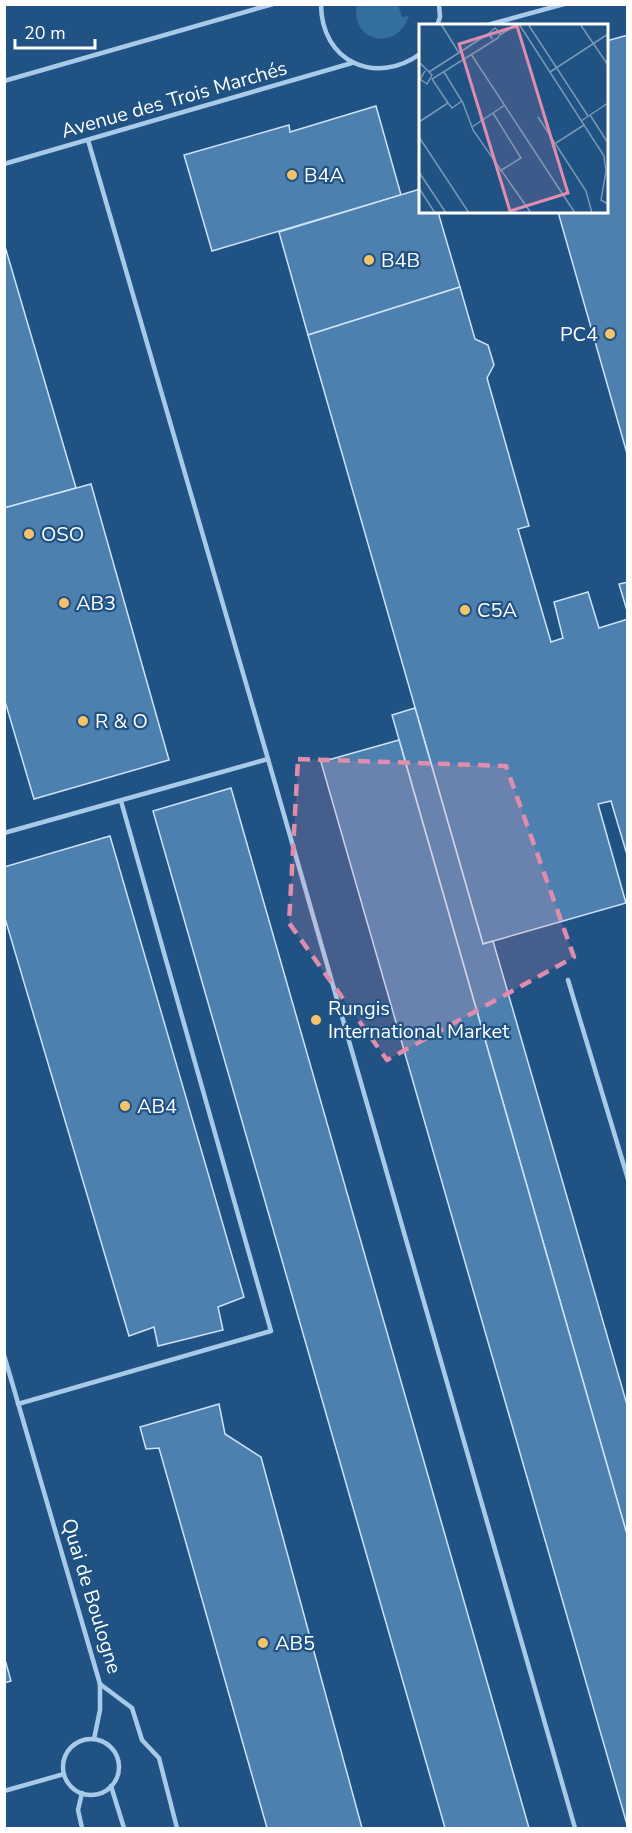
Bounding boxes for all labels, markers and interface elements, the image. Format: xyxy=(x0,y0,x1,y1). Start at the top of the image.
scale bar xyxy=(15,12,94,50)
text: 20 m xyxy=(24,21,66,45)
inset map xyxy=(419,24,608,213)
street label: Avenue des Trois Marchés xyxy=(58,54,290,145)
place label: B4A xyxy=(304,162,345,189)
marker: B4A xyxy=(285,168,299,182)
place label: B4B xyxy=(381,247,420,274)
marker: B4B xyxy=(362,253,376,267)
place label: PC4 xyxy=(560,321,598,348)
marker: PC4 xyxy=(603,327,617,341)
place label: OSO xyxy=(41,521,84,548)
marker: OSO xyxy=(22,527,36,541)
place label: AB3 xyxy=(76,590,116,617)
marker: AB3 xyxy=(57,596,71,610)
place label: C5A xyxy=(477,597,517,624)
marker: C5A xyxy=(458,603,472,617)
place label: R & O xyxy=(95,708,148,735)
marker: R & O xyxy=(76,714,90,728)
place label: Rungis International Market xyxy=(328,995,510,1045)
marker: Rungis International Market xyxy=(309,1013,323,1027)
place label: AB4 xyxy=(137,1093,177,1120)
marker: AB4 xyxy=(118,1099,132,1113)
street label: Quai de Boulogne xyxy=(55,1515,128,1677)
place label: AB5 xyxy=(275,1630,315,1657)
marker: AB5 xyxy=(256,1636,270,1650)

